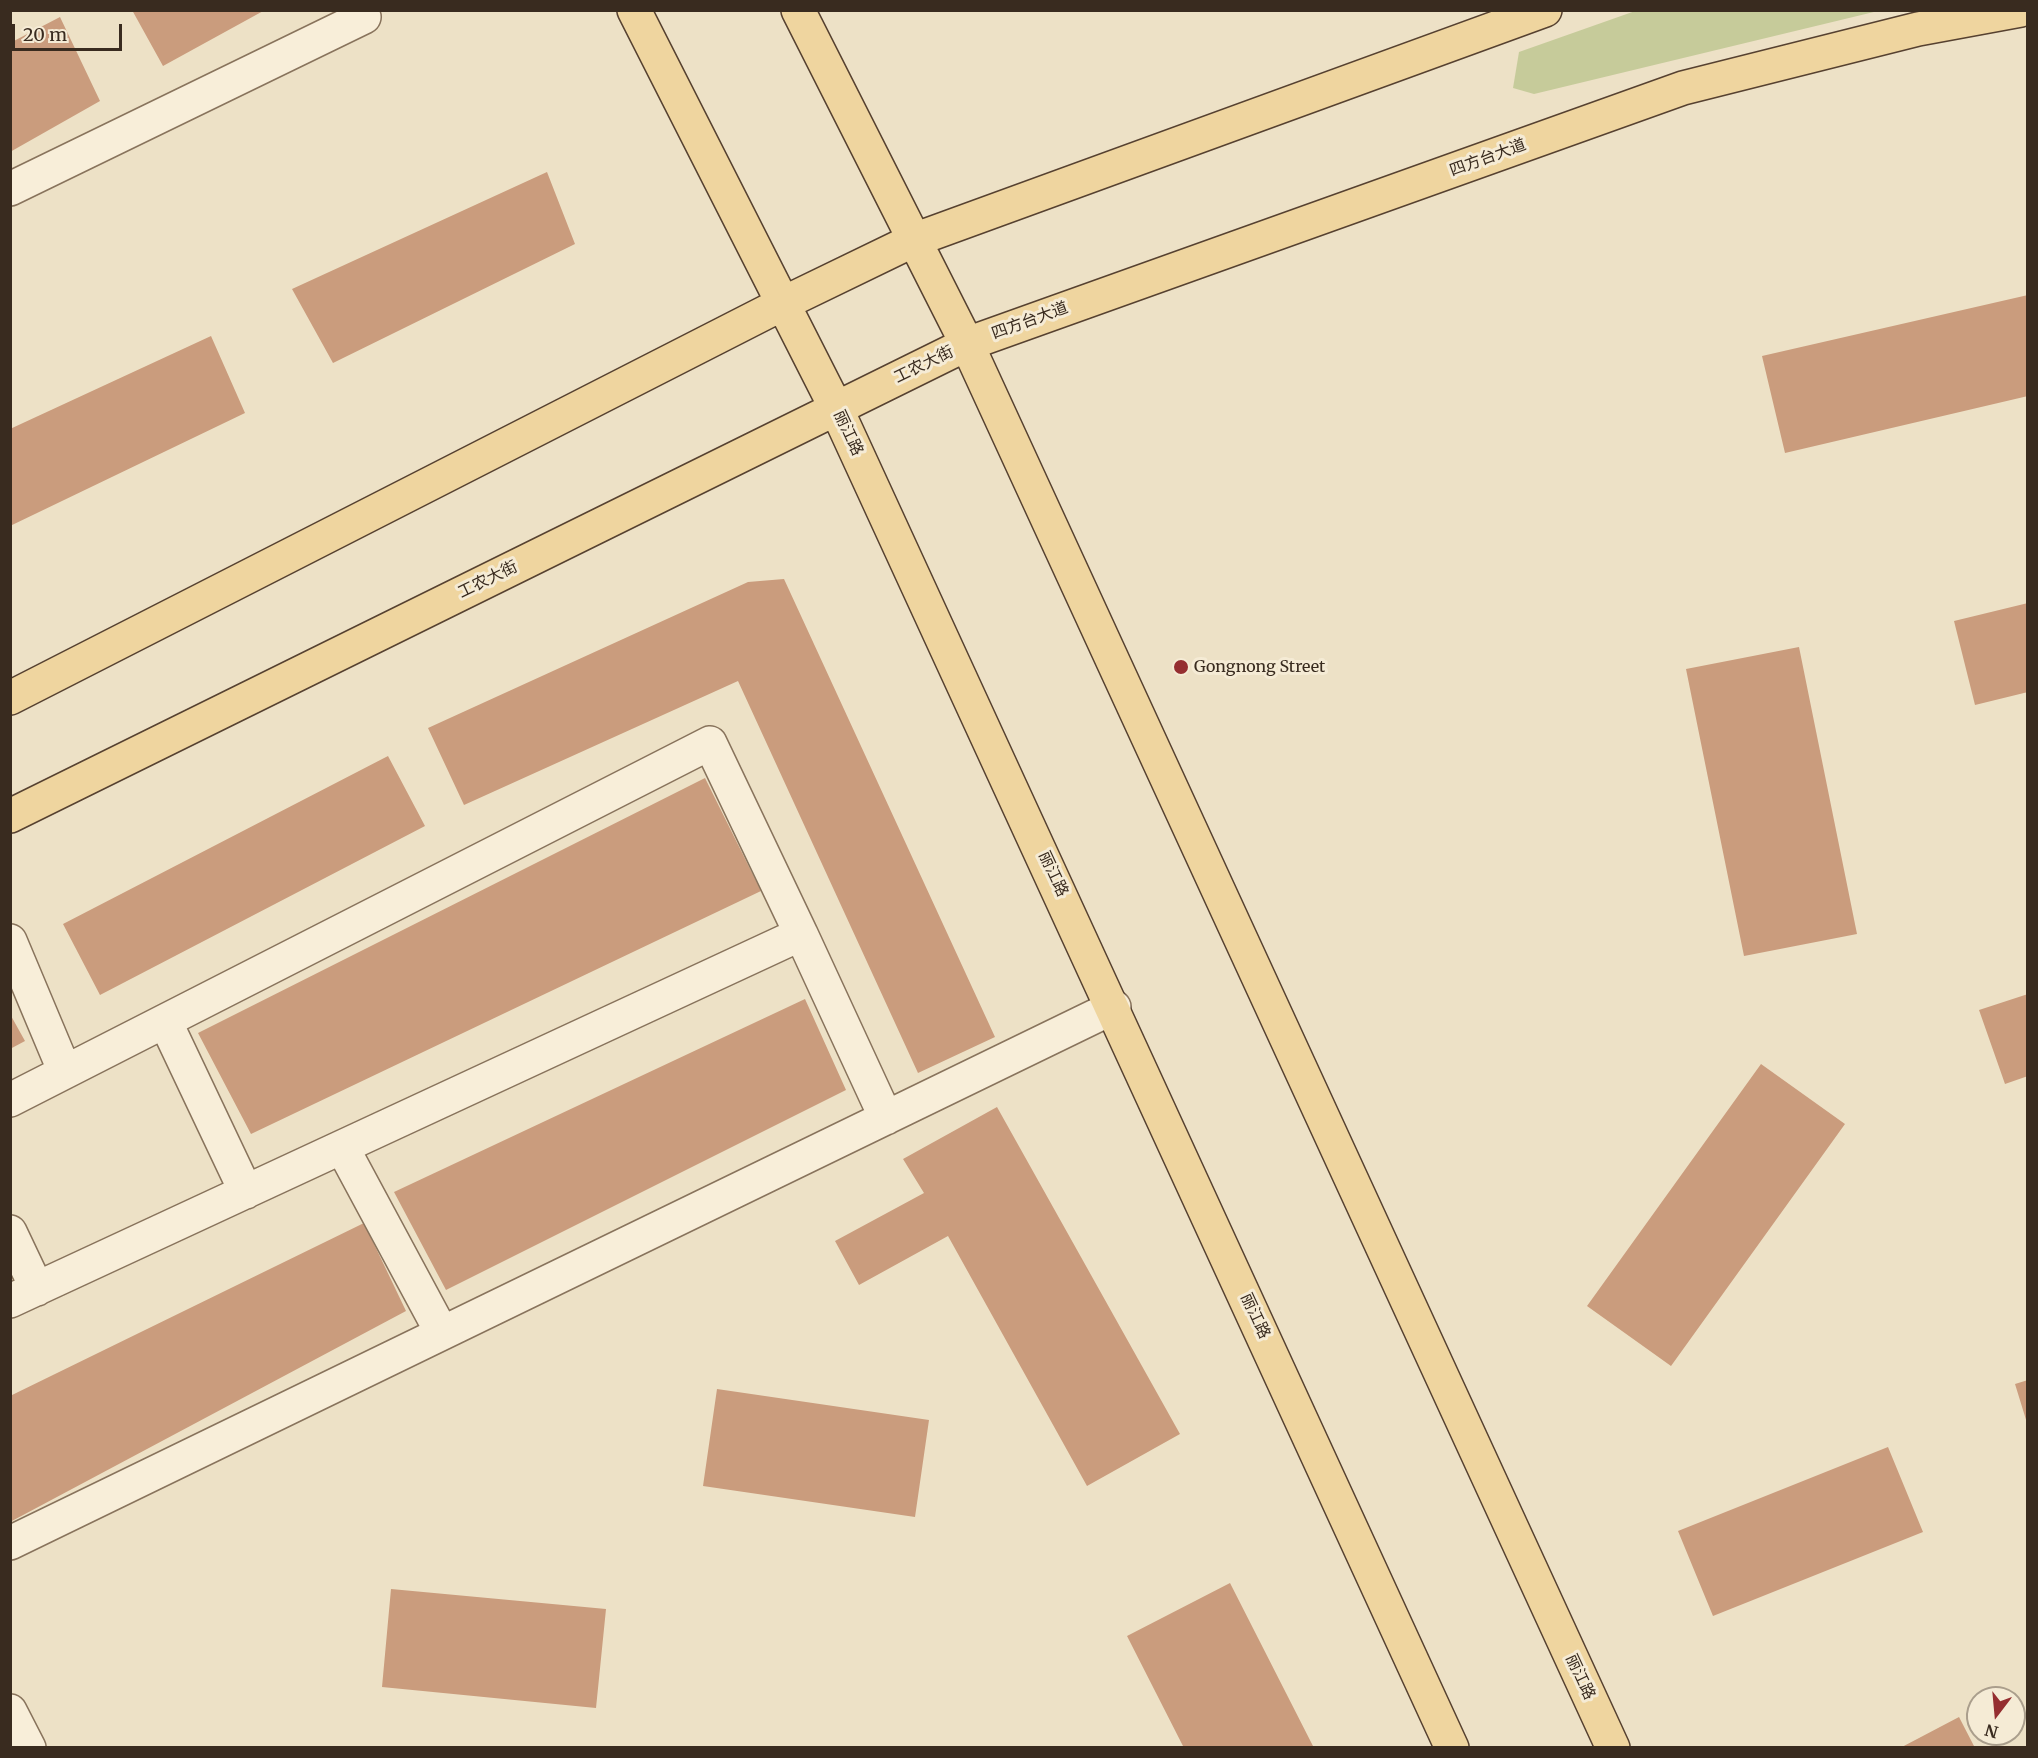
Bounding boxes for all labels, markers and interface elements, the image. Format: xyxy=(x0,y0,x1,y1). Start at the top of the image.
scale bar xyxy=(15,12,124,50)
text: 20 m xyxy=(23,23,67,46)
street label: 四方台大道 xyxy=(1447,135,1529,181)
street label: 四方台大道 xyxy=(989,298,1071,344)
street label: 工农大街 xyxy=(891,342,957,388)
street label: 丽江路 xyxy=(829,407,867,459)
street label: 工农大街 xyxy=(455,557,521,603)
place label: Gongnong Street xyxy=(1194,657,1325,677)
marker: Gongnong Street xyxy=(1172,658,1190,676)
street label: 丽江路 xyxy=(1034,848,1072,900)
street label: 丽江路 xyxy=(1236,1290,1274,1342)
street label: 丽江路 xyxy=(1561,1651,1599,1703)
north arrow xyxy=(1966,1686,2026,1746)
text: N xyxy=(1983,1720,2000,1743)

